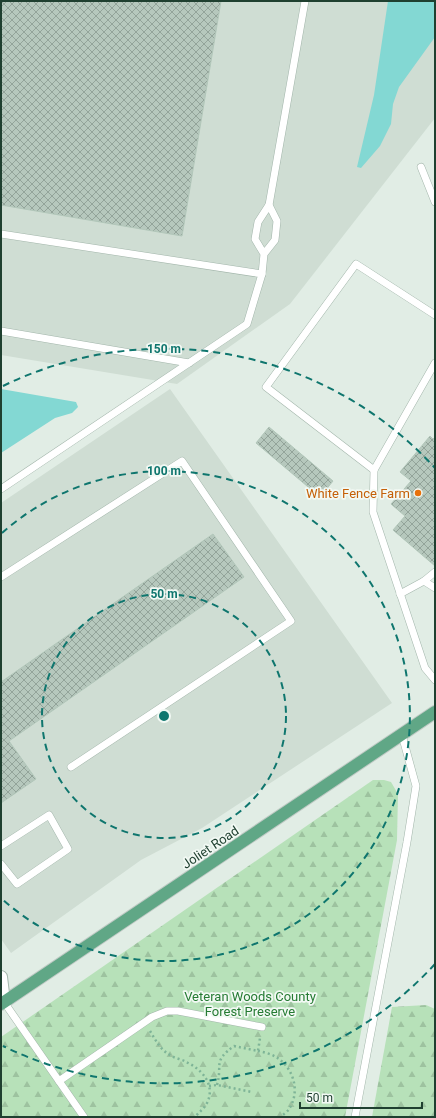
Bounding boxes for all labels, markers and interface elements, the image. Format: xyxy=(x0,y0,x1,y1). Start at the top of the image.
text: 150 m xyxy=(147,342,181,356)
text: 100 m xyxy=(147,464,181,478)
place label: White Fence Farm xyxy=(306,486,410,501)
marker: White Fence Farm xyxy=(413,488,423,498)
text: 50 m xyxy=(150,587,178,601)
centre of rings xyxy=(157,709,171,723)
street label: Joliet Road xyxy=(179,823,241,872)
park label: Veteran Woods County Forest Preserve xyxy=(184,989,316,1019)
scale bar xyxy=(300,1084,422,1110)
text: 50 m xyxy=(306,1091,333,1105)

